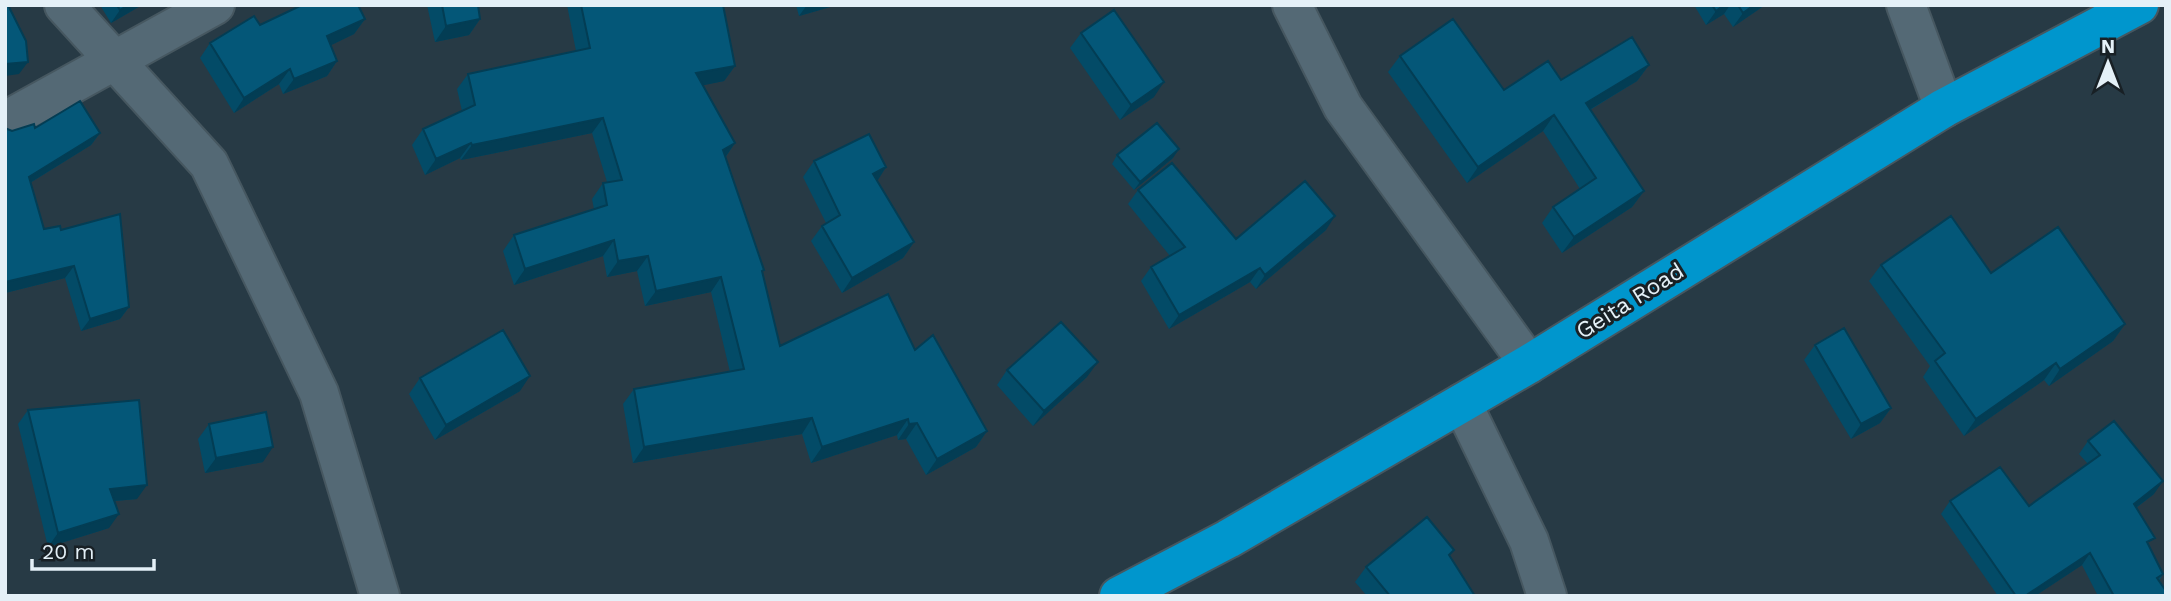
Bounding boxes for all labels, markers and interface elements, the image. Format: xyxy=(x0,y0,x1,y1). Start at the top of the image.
north arrow xyxy=(2073,28,2143,98)
text: N xyxy=(2101,35,2115,58)
street label: Geita Road xyxy=(1571,257,1689,345)
scale bar xyxy=(32,528,154,572)
text: 20 m xyxy=(42,539,94,564)

